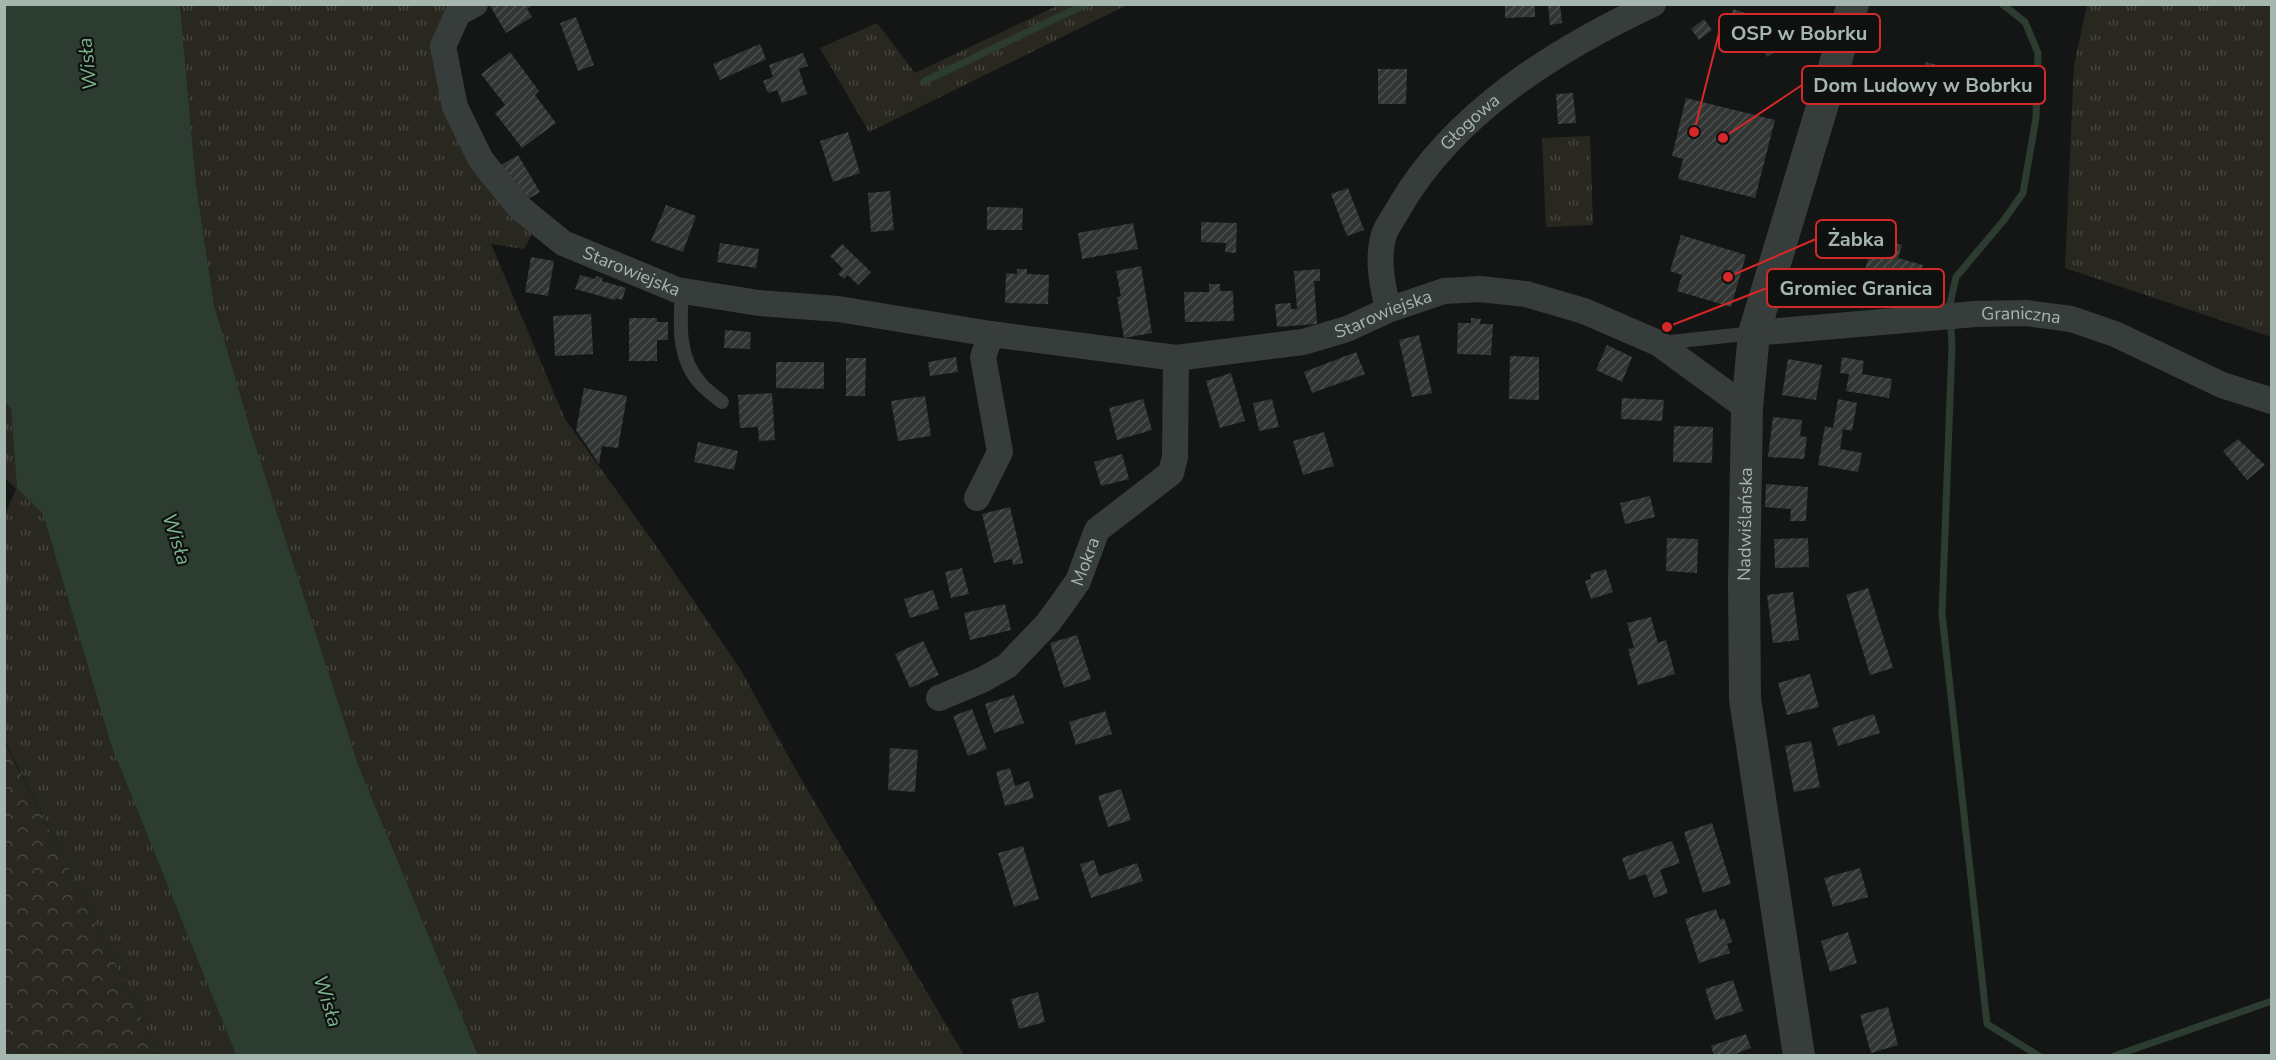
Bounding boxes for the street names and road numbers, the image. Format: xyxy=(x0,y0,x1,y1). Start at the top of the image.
street label: Głogowa xyxy=(1435,88,1505,156)
street label: Starowiejska xyxy=(579,240,684,302)
street label: Starowiejska xyxy=(1331,284,1435,344)
street label: Graniczna xyxy=(1981,301,2062,330)
street label: Nadwiślańska xyxy=(1732,467,1758,581)
street label: Mokra xyxy=(1065,534,1105,589)

